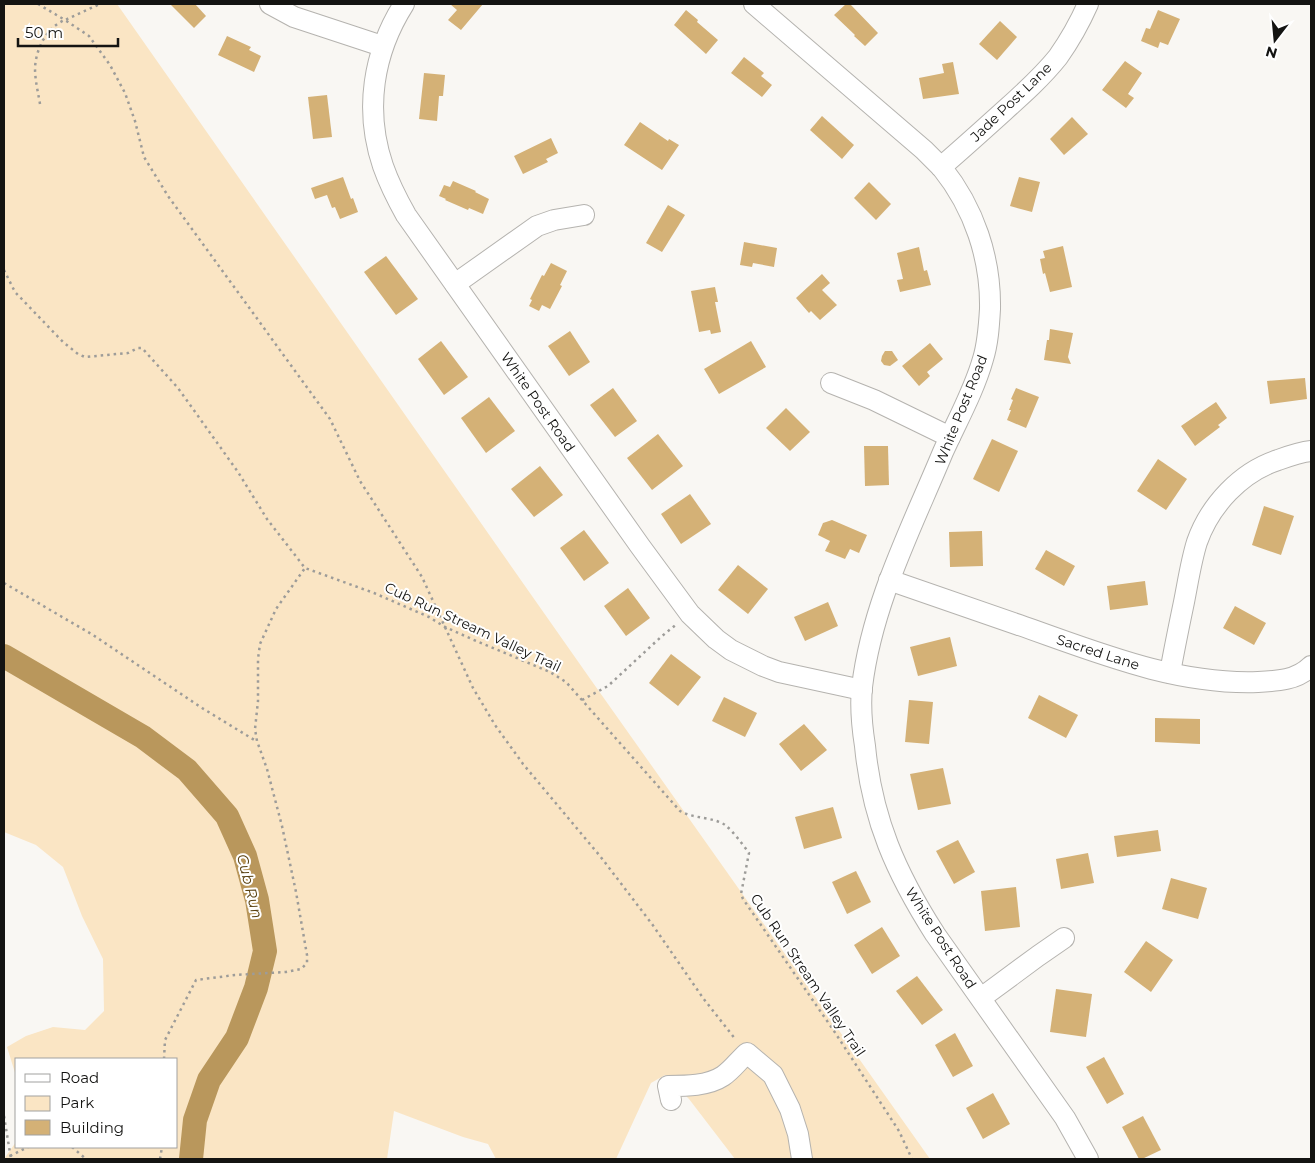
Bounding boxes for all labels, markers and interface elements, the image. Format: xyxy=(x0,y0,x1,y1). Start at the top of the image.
scale bar xyxy=(18,15,118,47)
north arrow xyxy=(1250,15,1300,65)
text: 50 m xyxy=(25,23,63,42)
text: N xyxy=(1263,42,1279,63)
street label: Jade Post Lane xyxy=(966,59,1055,146)
street label: White Post Road xyxy=(497,349,579,455)
street label: White Post Road xyxy=(931,352,991,468)
street label: Cub Run Stream Valley Trail xyxy=(382,578,564,676)
street label: Sacred Lane xyxy=(1054,630,1142,674)
water label: Cub Run xyxy=(233,852,267,920)
street label: White Post Road xyxy=(901,884,981,992)
street label: Cub Run Stream Valley Trail xyxy=(747,890,869,1060)
legend xyxy=(15,1058,178,1148)
text: Road xyxy=(60,1068,99,1087)
text: Park xyxy=(60,1093,94,1112)
text: Building xyxy=(60,1118,124,1137)

